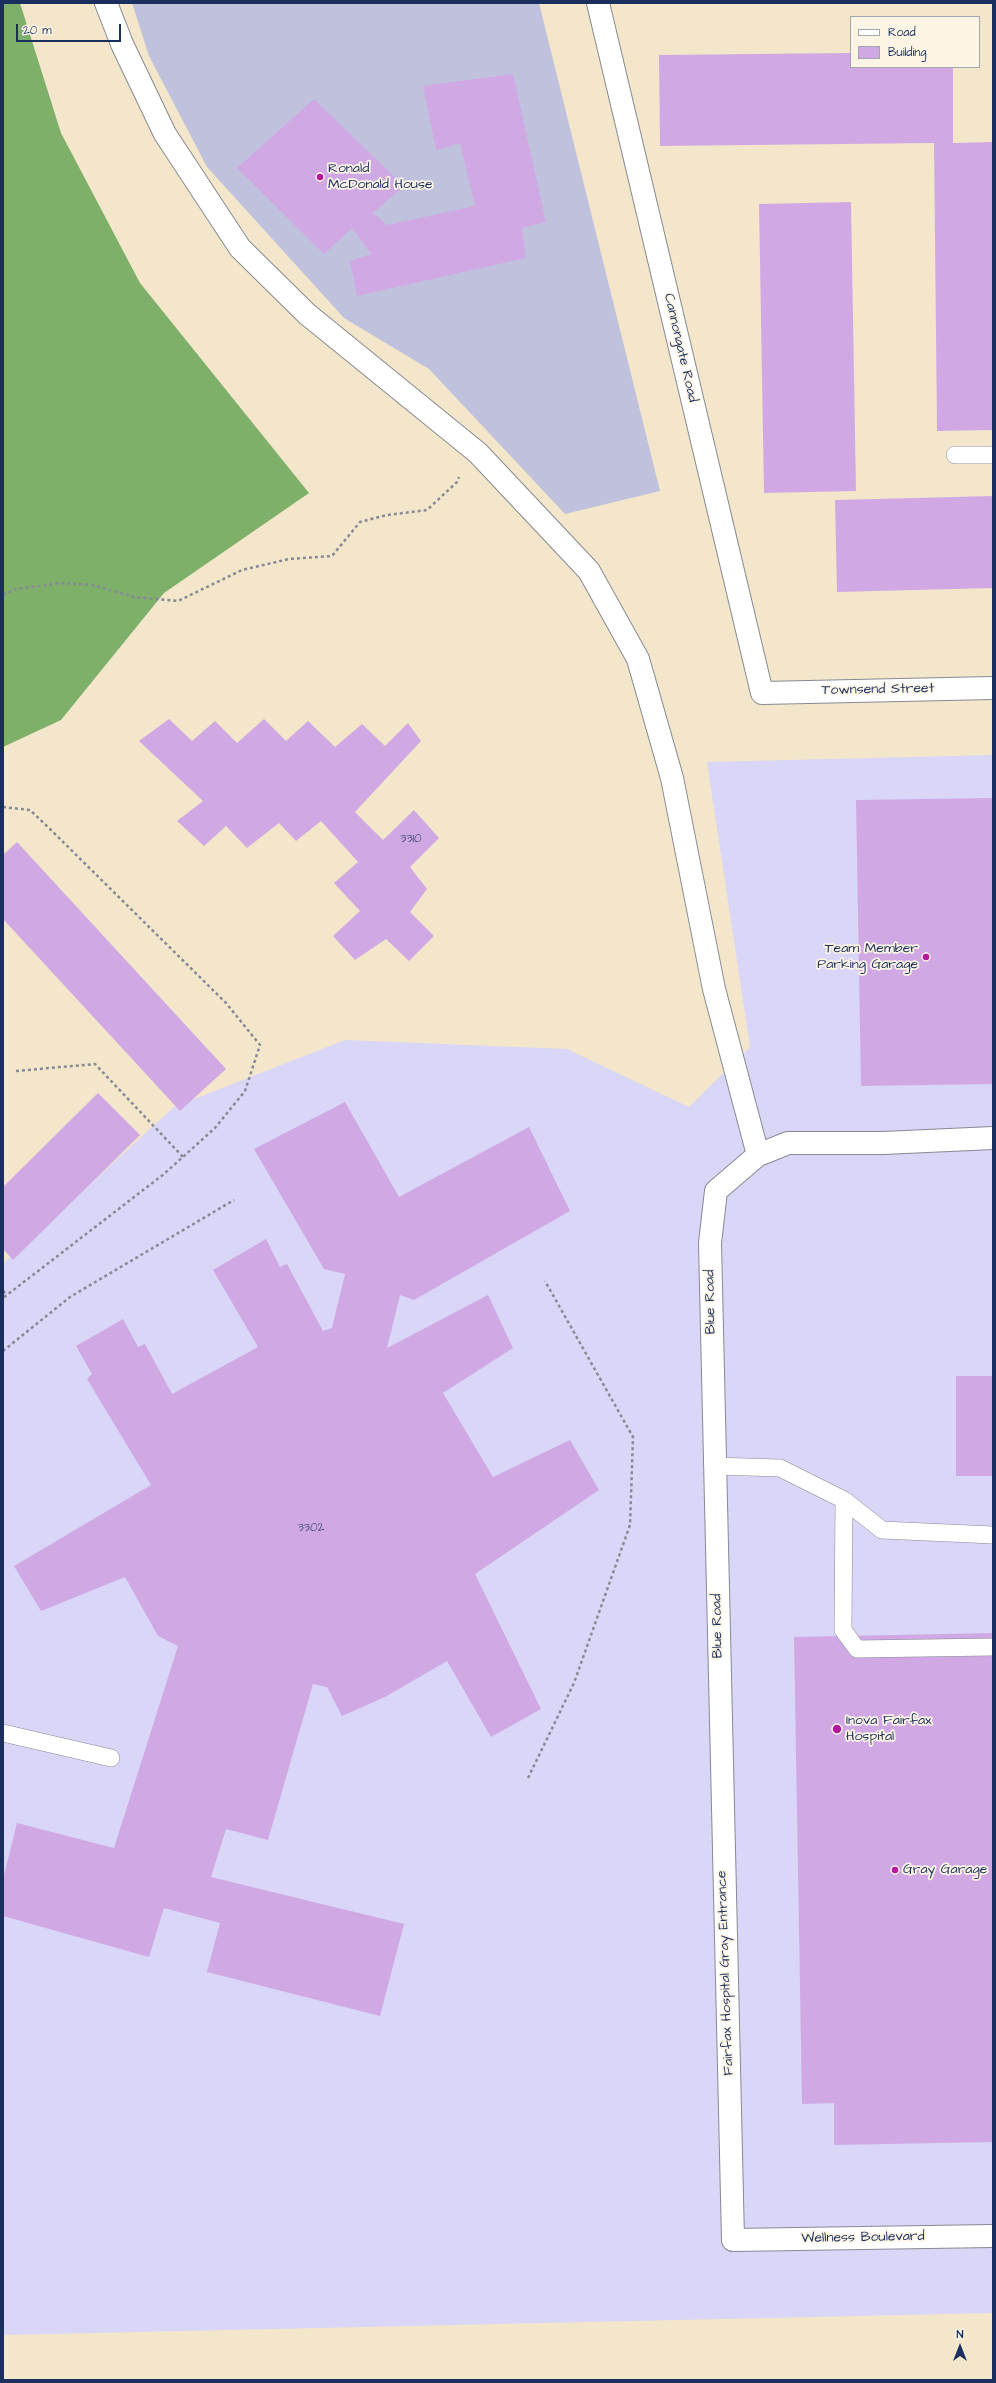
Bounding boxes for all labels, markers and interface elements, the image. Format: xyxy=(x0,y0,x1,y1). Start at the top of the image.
scale bar xyxy=(18,16,123,42)
legend xyxy=(850,16,980,68)
text: 20 m xyxy=(23,22,52,39)
text: Road xyxy=(888,24,916,41)
text: Building xyxy=(888,44,926,61)
place label: Ronald McDonald House xyxy=(328,161,433,194)
marker: Ronald McDonald House xyxy=(315,172,325,182)
street label: Cannongate Road xyxy=(659,292,701,404)
street label: Townsend Street xyxy=(822,681,934,699)
house number: 3310 xyxy=(400,832,422,846)
place label: Team Member Parking Garage xyxy=(817,941,918,974)
marker: Team Member Parking Garage xyxy=(921,952,931,962)
street label: Blue Road xyxy=(702,1270,720,1334)
house number: 3302 xyxy=(298,1521,324,1535)
street label: Blue Road xyxy=(709,1594,727,1658)
place label: Inova Fairfax Hospital xyxy=(846,1713,932,1746)
marker: Inova Fairfax Hospital xyxy=(831,1723,843,1735)
place label: Gray Garage xyxy=(903,1862,987,1878)
marker: Gray Garage xyxy=(890,1865,900,1875)
street label: Fairfax Hospital Gray Entrance xyxy=(714,1870,738,2076)
street label: Wellness Boulevard xyxy=(801,2229,925,2247)
north arrow xyxy=(940,2327,980,2367)
text: N xyxy=(957,2327,963,2342)

